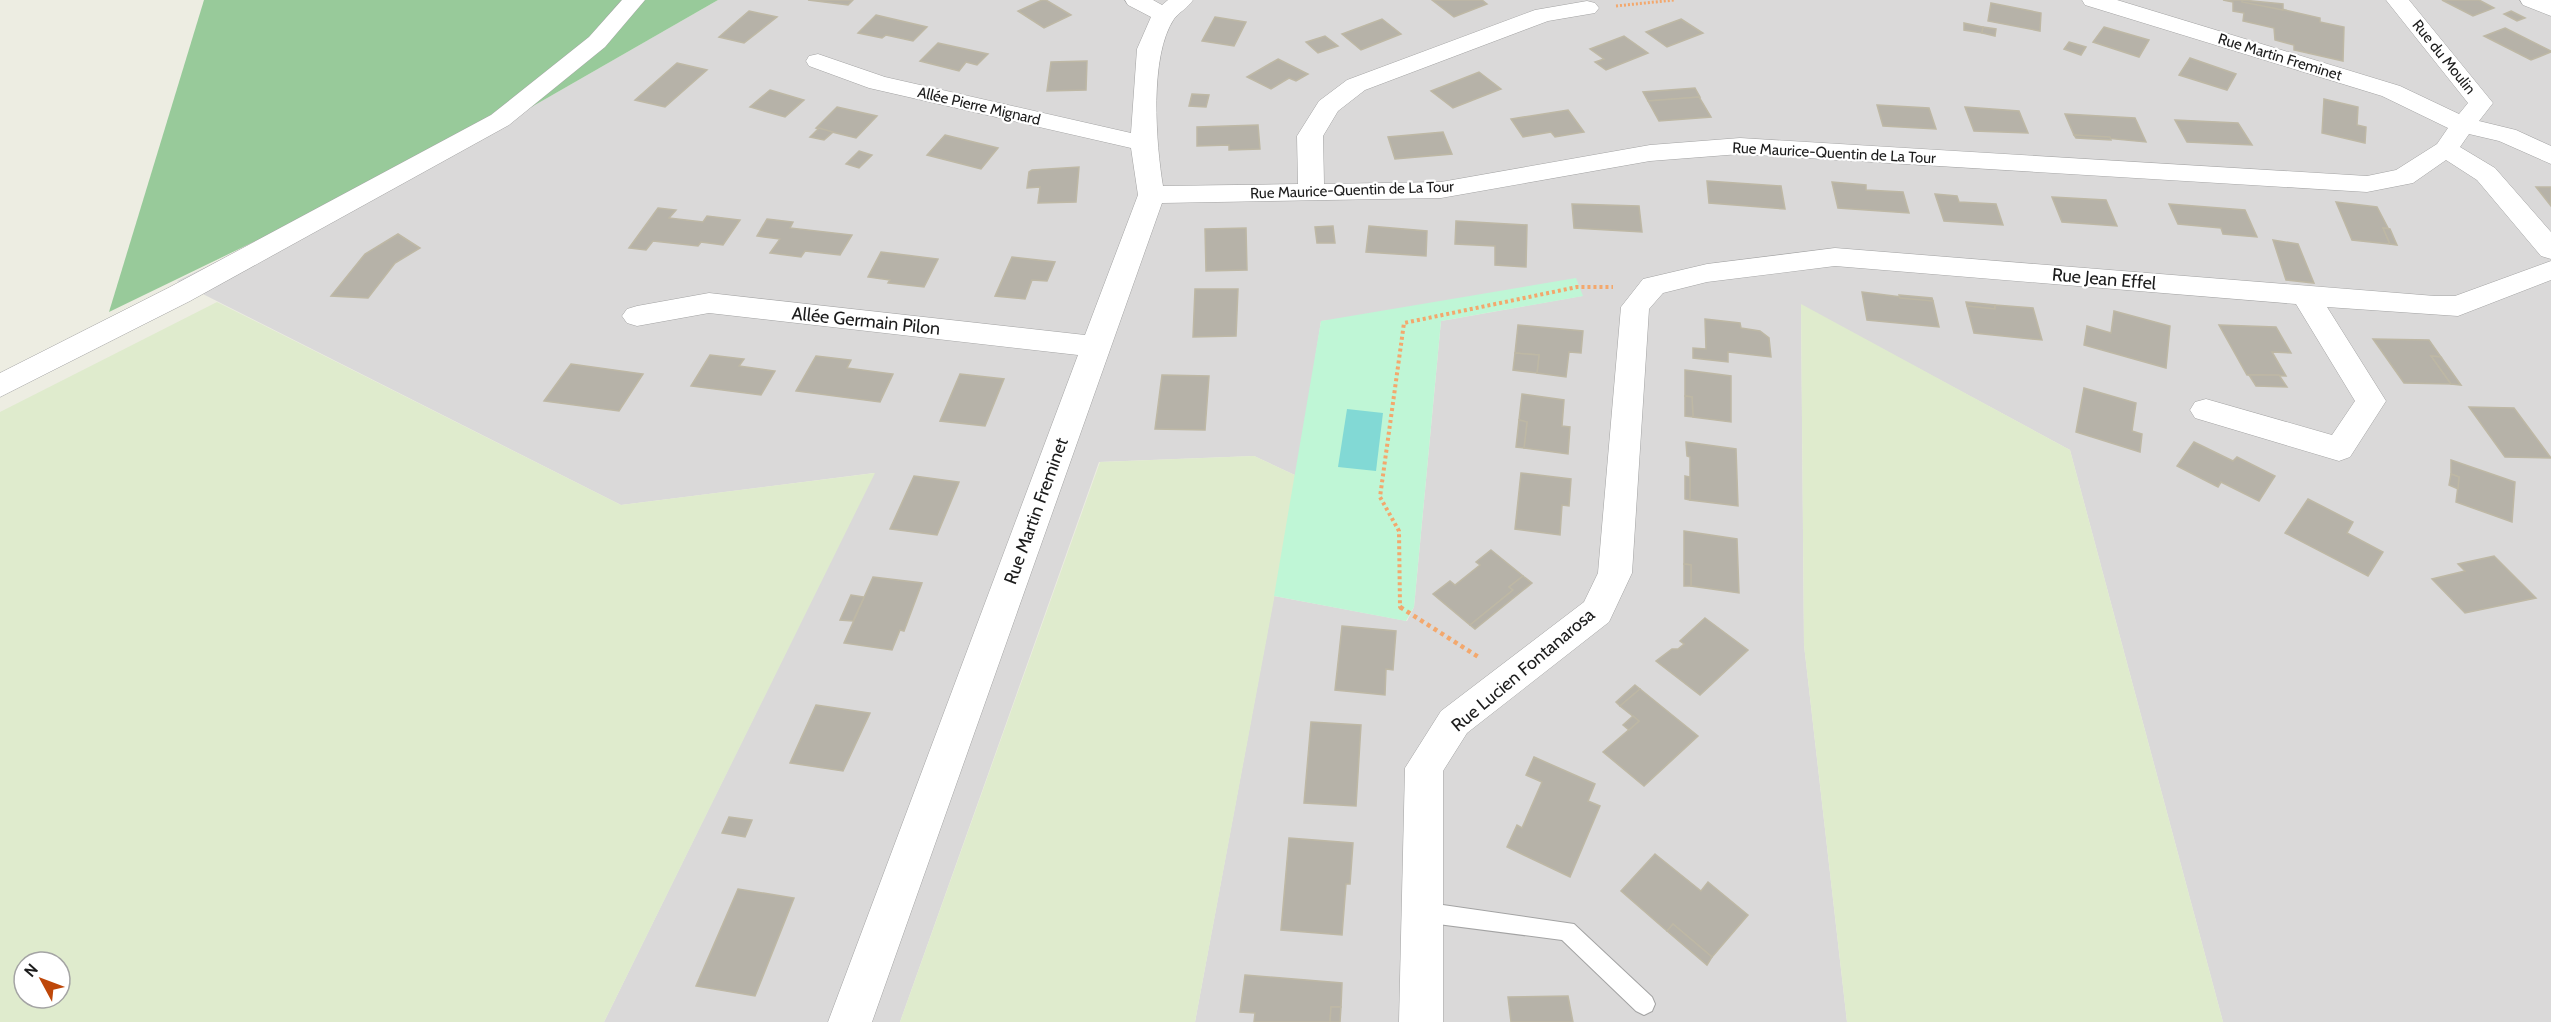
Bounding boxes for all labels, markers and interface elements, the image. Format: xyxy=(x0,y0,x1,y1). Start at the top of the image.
street label: Rue du Moulin xyxy=(2409,16,2479,98)
street label: Rue Martin Freminet xyxy=(2216,30,2344,84)
street label: Allée Pierre Mignard xyxy=(916,83,1042,129)
street label: Rue Maurice-Quentin de La Tour xyxy=(1732,139,1937,167)
street label: Rue Maurice-Quentin de La Tour xyxy=(1250,177,1455,203)
street label: Rue Jean Effel xyxy=(2051,263,2158,295)
street label: Allée Germain Pilon xyxy=(791,302,941,340)
street label: Rue Martin Freminet xyxy=(999,435,1073,587)
street label: Rue Lucien Fontanarosa xyxy=(1447,603,1599,736)
north arrow xyxy=(12,950,72,1010)
text: N xyxy=(20,960,42,981)

